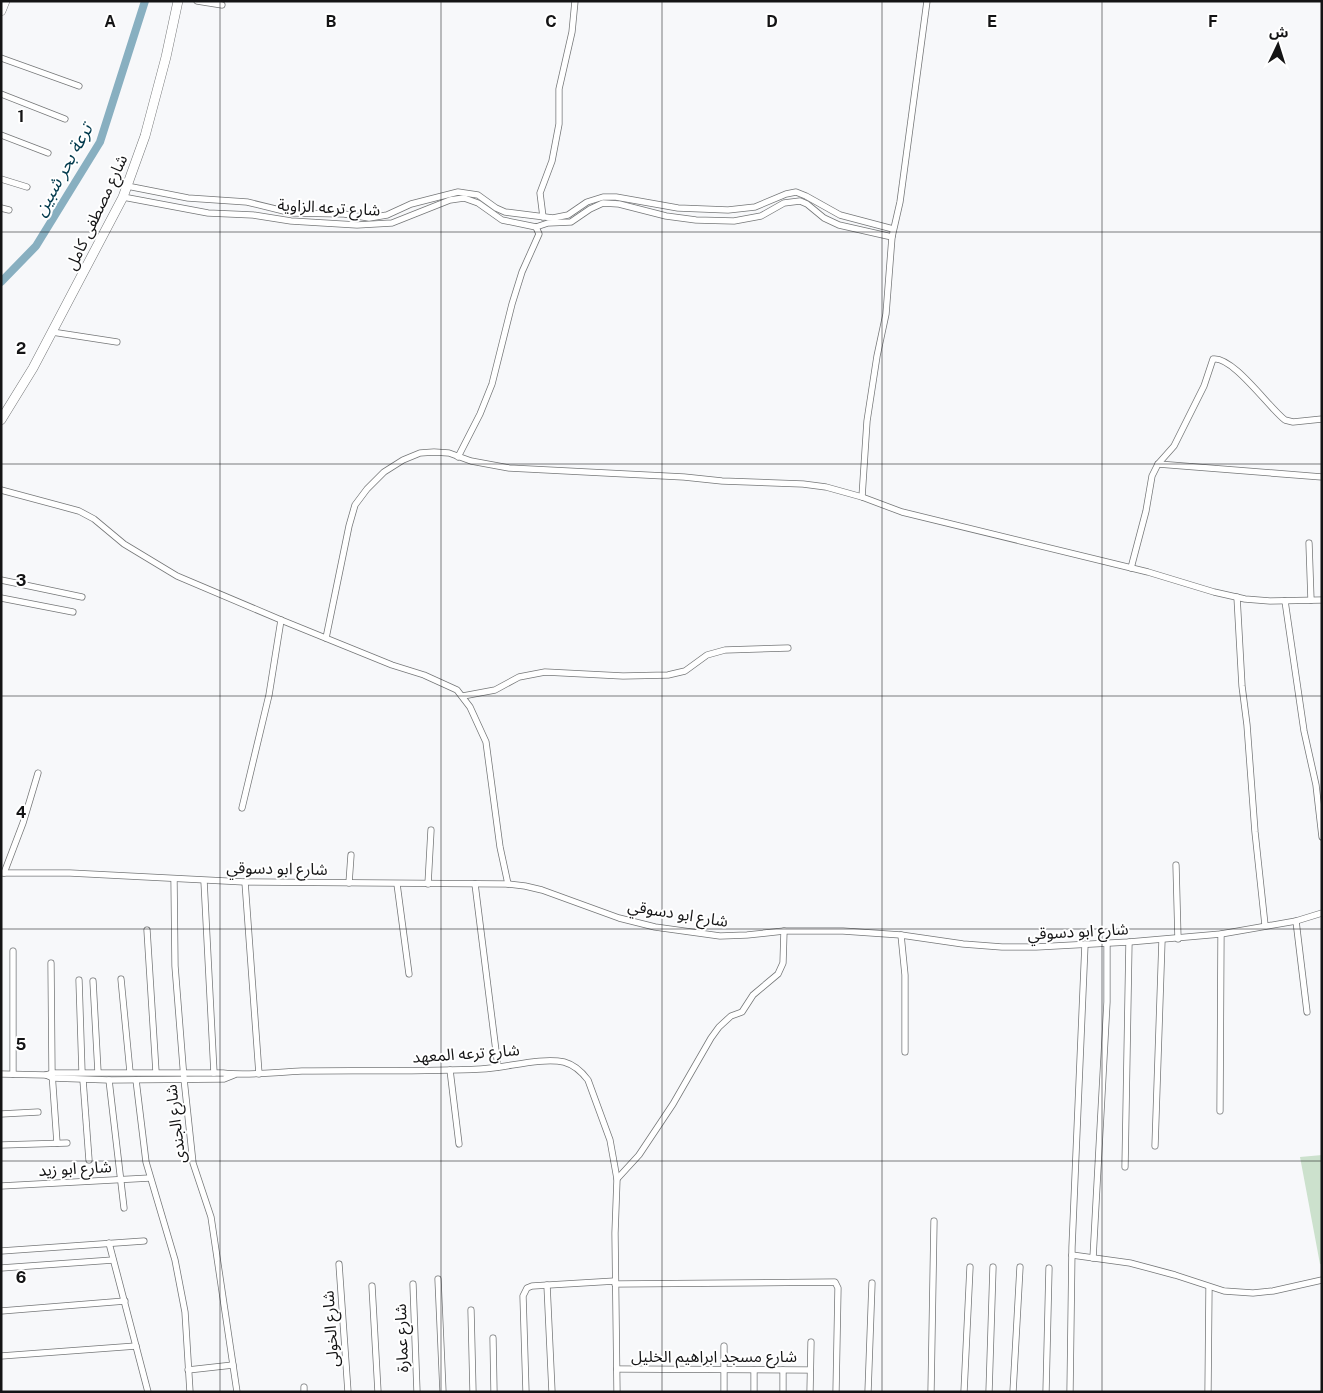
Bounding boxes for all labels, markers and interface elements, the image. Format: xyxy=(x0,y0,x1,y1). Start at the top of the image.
text: A xyxy=(104,12,116,31)
text: B xyxy=(326,12,337,31)
text: C xyxy=(545,12,557,31)
text: D xyxy=(766,12,778,31)
text: E xyxy=(987,12,997,31)
text: F xyxy=(1208,12,1218,31)
north arrow xyxy=(1253,20,1303,70)
text: ش xyxy=(1269,23,1289,41)
text: 1 xyxy=(18,107,24,126)
water label: ترعة بحر شبين xyxy=(29,118,99,220)
street label: شارع مصطفى كامل xyxy=(61,152,134,274)
street label: شارع ترعه الزاوية xyxy=(277,195,381,223)
text: 2 xyxy=(16,339,26,358)
text: 3 xyxy=(16,571,26,590)
text: 4 xyxy=(16,803,27,822)
street label: شارع ابو دسوقي xyxy=(226,858,328,882)
street label: شارع ابو دسوقي xyxy=(626,896,729,934)
street label: شارع ابو دسوقي xyxy=(1027,919,1129,947)
text: 5 xyxy=(16,1035,27,1054)
street label: شارع ترعه المعهد xyxy=(412,1040,521,1070)
street label: شارع الجندى xyxy=(161,1083,193,1165)
street label: شارع ابو زيد xyxy=(38,1157,112,1183)
text: 6 xyxy=(16,1268,26,1287)
street label: شارع الخولى xyxy=(318,1290,346,1368)
street label: شارع عمارة xyxy=(391,1303,415,1373)
street label: شارع مسجد ابراهيم الخليل xyxy=(631,1347,797,1369)

